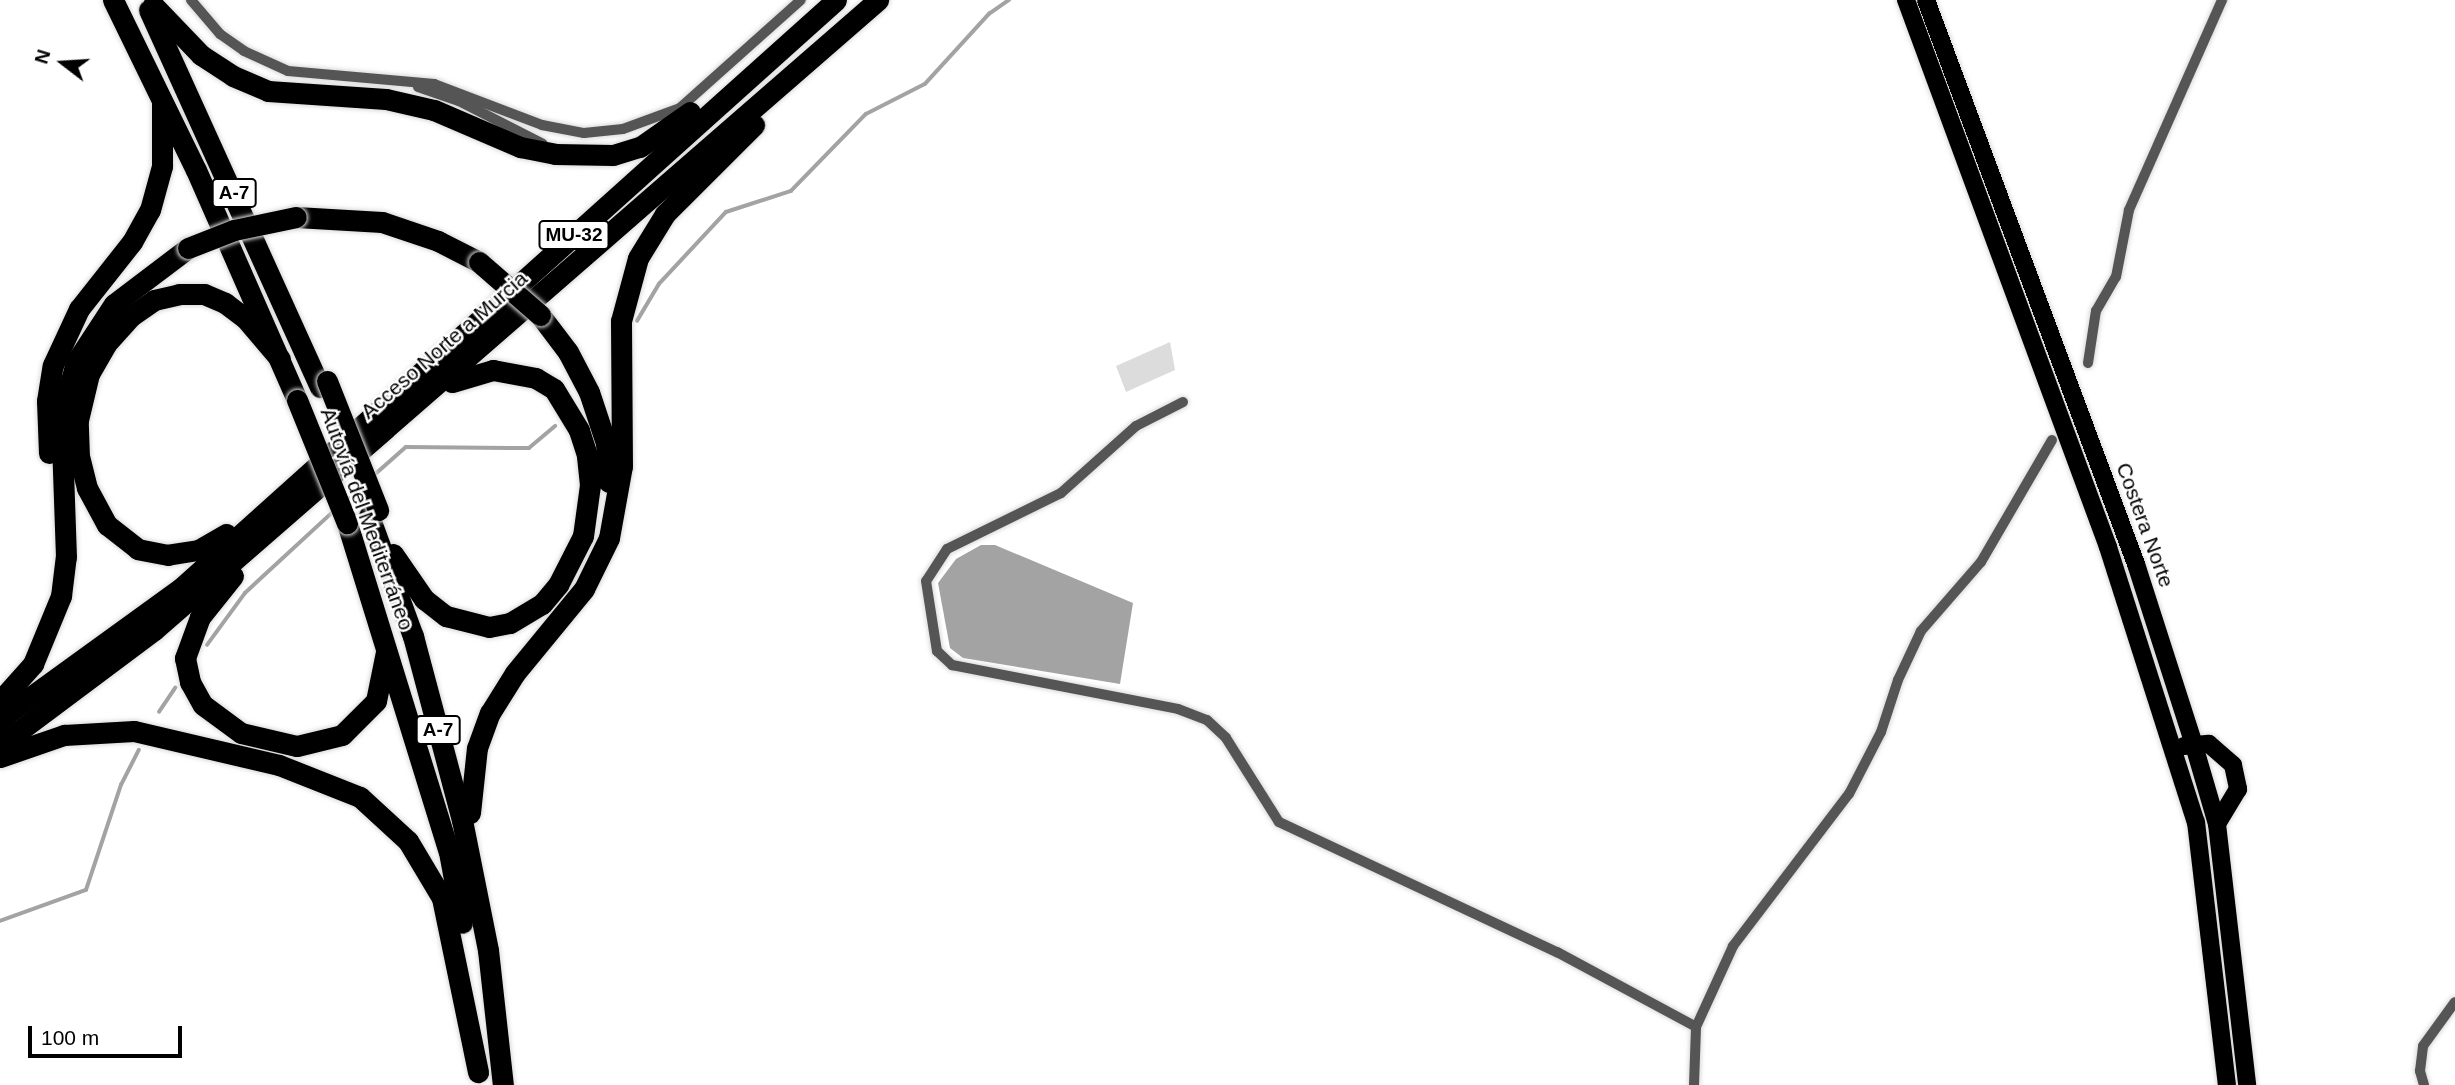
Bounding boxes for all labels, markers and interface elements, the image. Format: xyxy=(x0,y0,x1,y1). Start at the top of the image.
north arrow xyxy=(28,28,98,98)
text: N xyxy=(30,47,54,66)
road number: A-7 xyxy=(211,178,257,209)
road number: MU-32 xyxy=(537,219,611,250)
street label: Acceso Norte a Murcia xyxy=(356,266,532,424)
street label: Autovía del Mediterráneo xyxy=(315,404,419,634)
street label: Costera Norte xyxy=(2111,459,2179,591)
road number: A-7 xyxy=(415,715,461,746)
scale bar xyxy=(32,1012,186,1056)
text: 100 m xyxy=(41,1026,99,1049)

